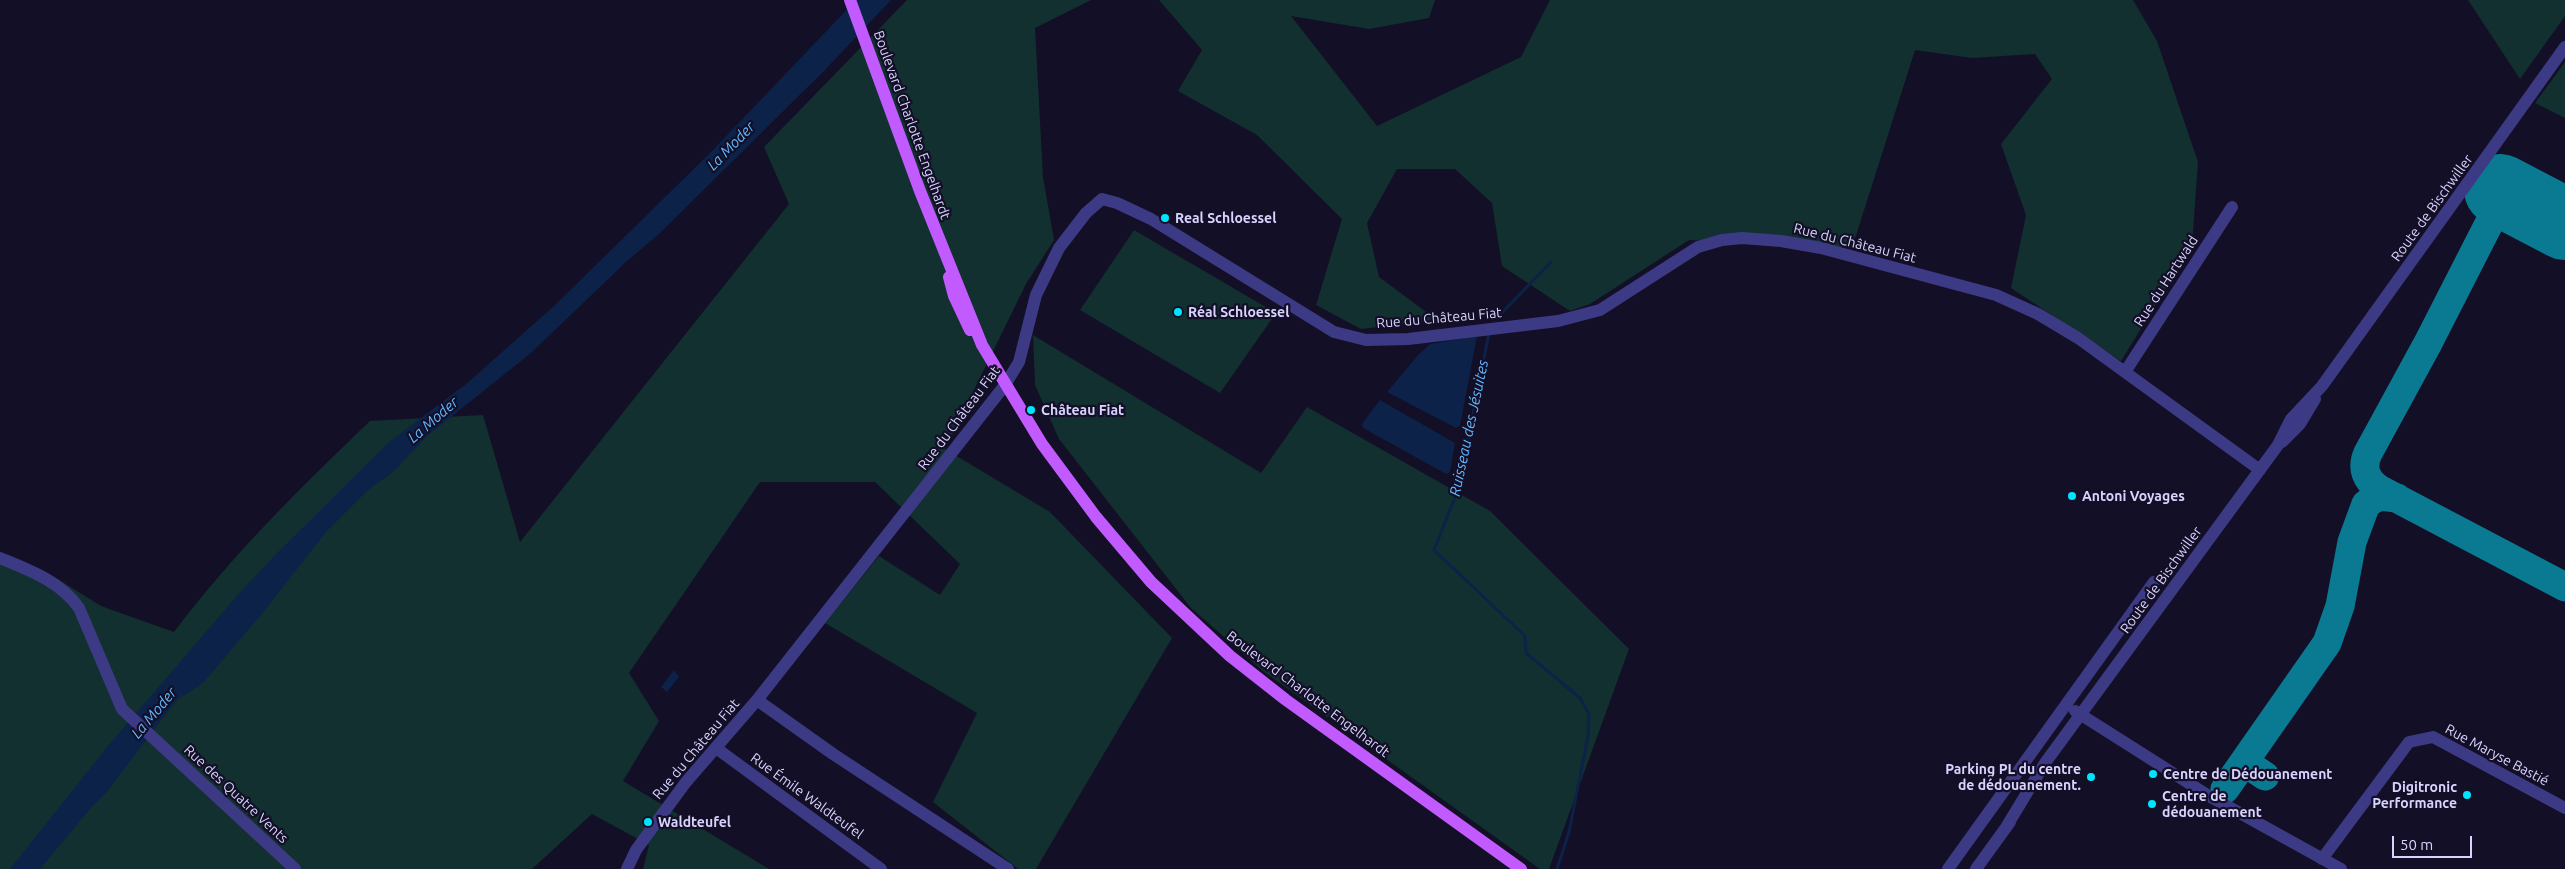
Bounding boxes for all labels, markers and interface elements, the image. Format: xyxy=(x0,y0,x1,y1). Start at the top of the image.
street label: Boulevard Charlotte Engelhardt xyxy=(870,28,954,222)
water label: La Moder xyxy=(703,118,759,174)
street label: Route de Bischwiller xyxy=(2388,151,2476,265)
place label: Real Schloessel xyxy=(1175,210,1276,226)
marker: Real Schloessel xyxy=(1159,212,1171,224)
street label: Rue du Château Fiat xyxy=(1792,220,1918,266)
street label: Rue du Hartwald xyxy=(2130,233,2202,329)
place label: Réal Schloessel xyxy=(1188,304,1289,320)
street label: Rue du Château Fiat xyxy=(1376,304,1502,332)
marker: Réal Schloessel xyxy=(1172,306,1184,318)
water label: Ruisseau des Jésuites xyxy=(1446,358,1492,498)
street label: Rue du Château Fiat xyxy=(914,363,1004,473)
water label: La Moder xyxy=(404,393,462,447)
place label: Château Fiat xyxy=(1041,402,1124,418)
marker: Château Fiat xyxy=(1025,404,1037,416)
place label: Antoni Voyages xyxy=(2082,488,2185,504)
marker: Antoni Voyages xyxy=(2066,490,2078,502)
street label: Route de Bischwiller xyxy=(2117,523,2205,637)
street label: Boulevard Charlotte Engelhardt xyxy=(1223,627,1393,761)
water label: La Moder xyxy=(128,684,180,742)
street label: Rue du Château Fiat xyxy=(649,695,743,803)
street label: Rue Maryse Bastié xyxy=(2442,721,2552,789)
street label: Rue des Quatre Vents xyxy=(180,741,292,847)
street label: Rue Émile Waldteufel xyxy=(747,749,867,843)
place label: Parking PL du centre de dédouanement. xyxy=(1945,761,2081,794)
place label: Centre de Dédouanement xyxy=(2163,766,2332,782)
marker: Centre de Dédouanement xyxy=(2147,768,2159,780)
marker: Parking PL du centre de dédouanement. xyxy=(2085,771,2097,783)
place label: Digitronic Performance xyxy=(2372,779,2457,812)
place label: Centre de dédouanement xyxy=(2162,788,2262,820)
marker: Digitronic Performance xyxy=(2461,789,2473,801)
marker: Centre de dédouanement xyxy=(2146,798,2158,810)
place label: Waldteufel xyxy=(658,814,731,830)
marker: Waldteufel xyxy=(642,816,654,828)
scale bar xyxy=(2395,826,2475,858)
text: 50 m xyxy=(2400,836,2433,853)

